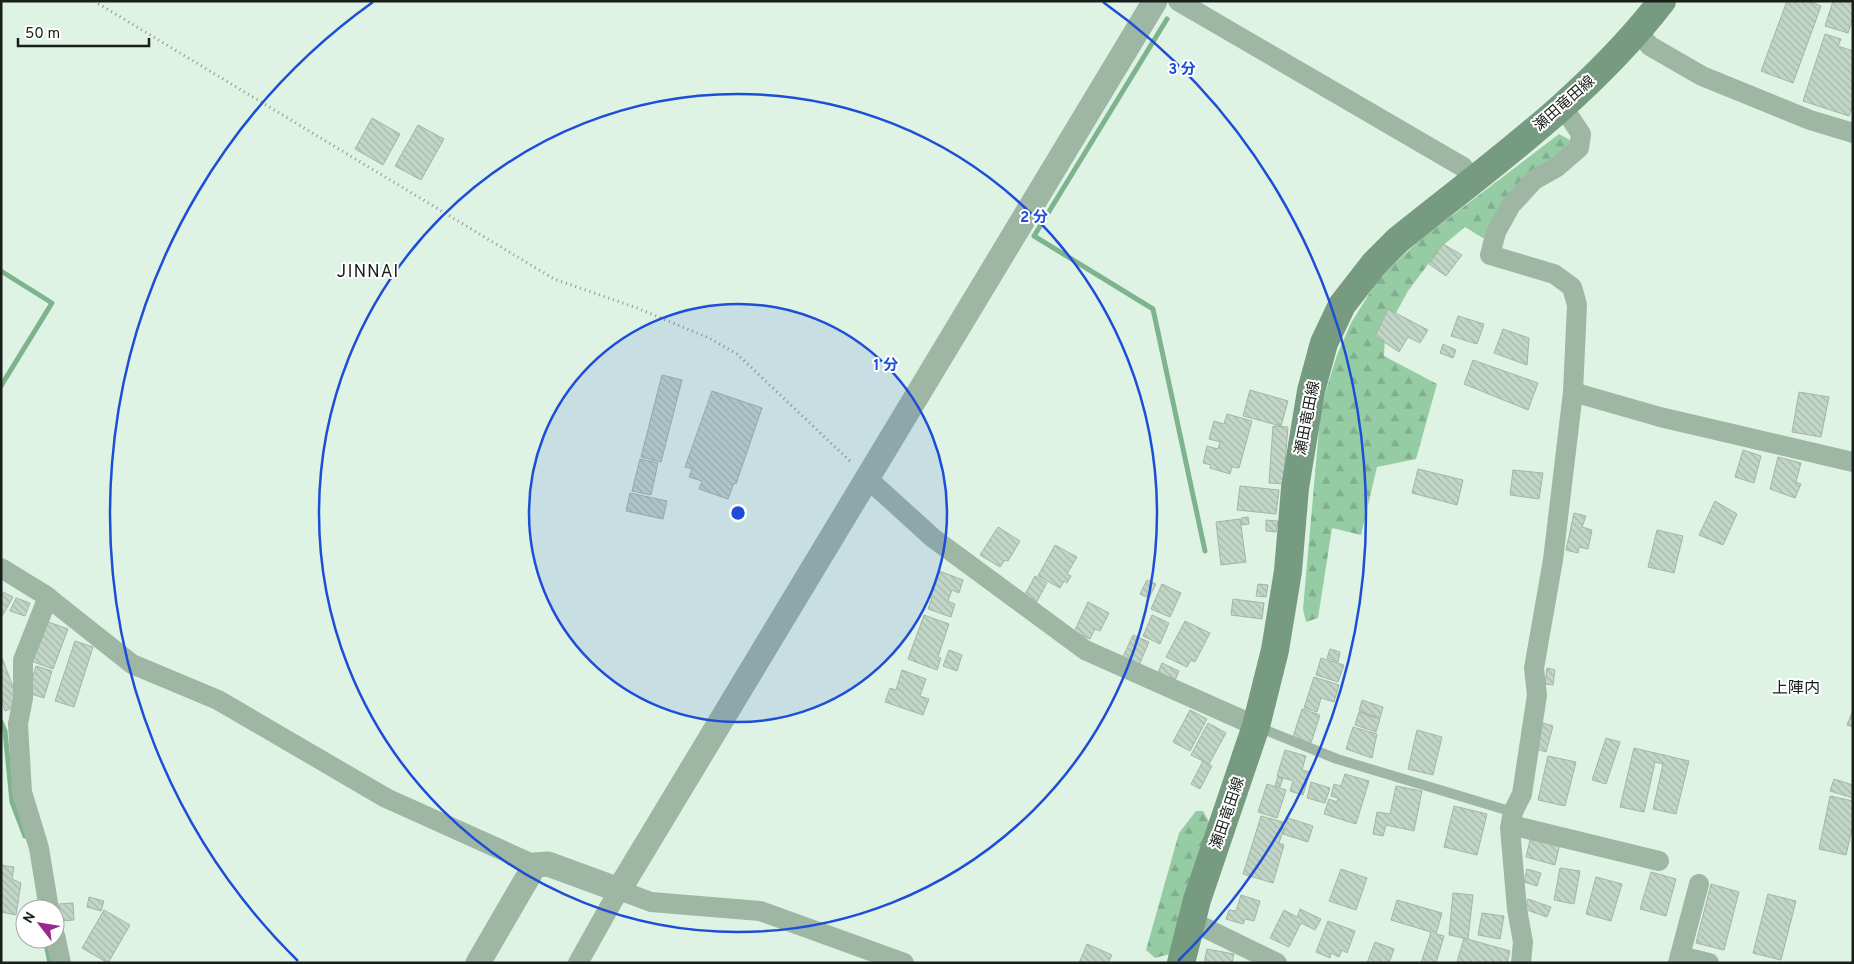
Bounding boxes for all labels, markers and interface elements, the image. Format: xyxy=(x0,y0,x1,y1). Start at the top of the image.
scale bar xyxy=(18,15,149,47)
text: 50 m xyxy=(25,25,60,44)
text: 3 分 xyxy=(1168,61,1196,80)
street label: 瀬田竜田線 xyxy=(1530,72,1600,136)
text: 2 分 xyxy=(1020,209,1048,228)
district label: JINNAI xyxy=(337,261,399,284)
text: 1 分 xyxy=(874,357,898,376)
street label: 瀬田竜田線 xyxy=(1292,380,1325,457)
centre of rings xyxy=(729,504,747,522)
district label: 上陣内 xyxy=(1772,679,1820,699)
street label: 瀬田竜田線 xyxy=(1207,775,1250,852)
north arrow xyxy=(15,899,65,949)
text: N xyxy=(20,909,40,927)

